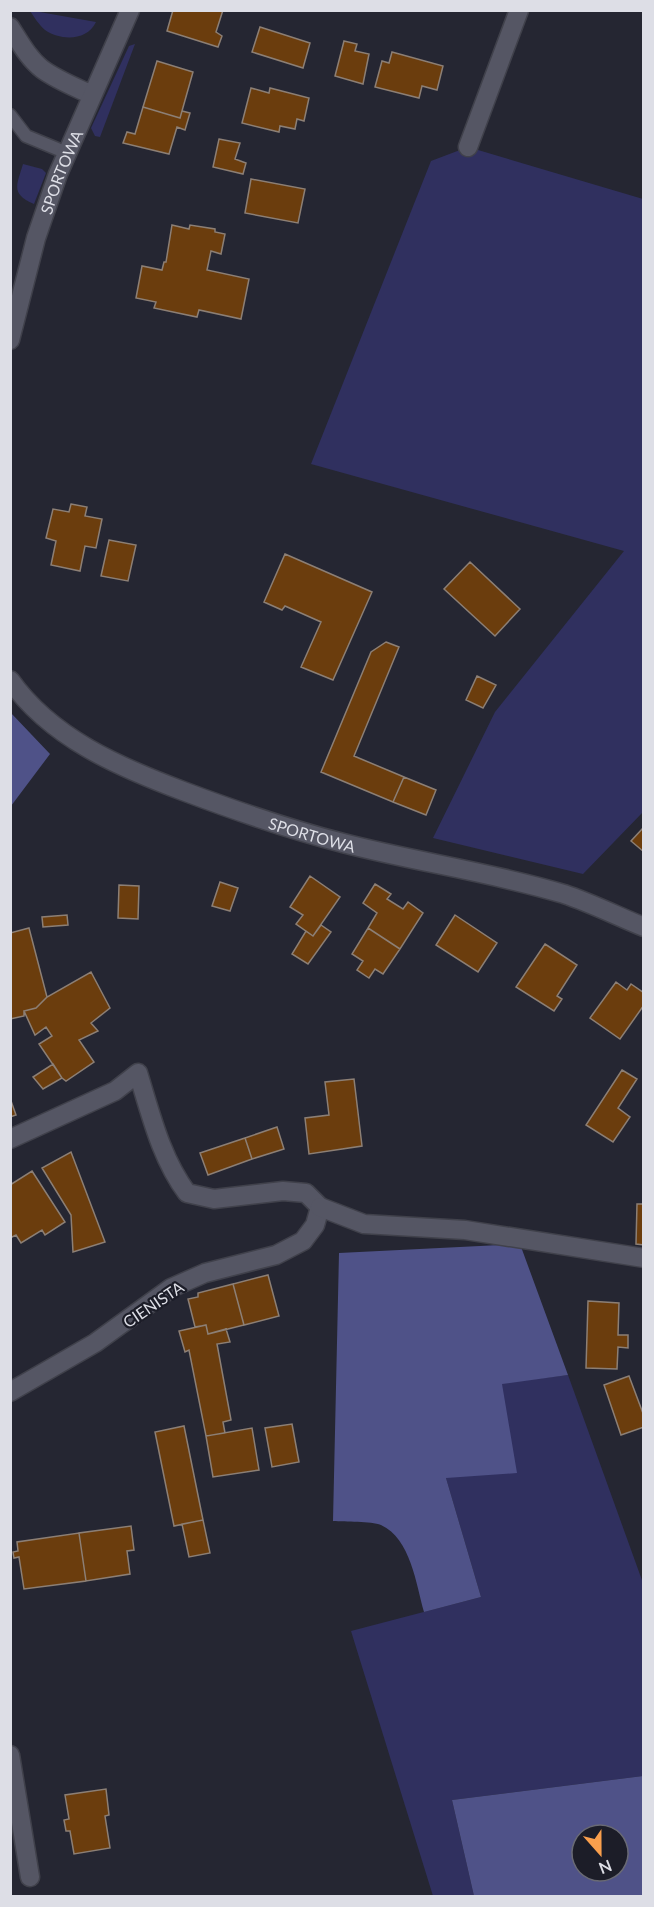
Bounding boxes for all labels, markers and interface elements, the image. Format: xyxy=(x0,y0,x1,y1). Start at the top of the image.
street label: SPORTOWA xyxy=(36,126,86,216)
street label: SPORTOWA xyxy=(267,813,358,855)
street label: CIENISTA xyxy=(119,1277,187,1331)
north arrow xyxy=(570,1823,630,1883)
text: N xyxy=(596,1856,615,1879)

